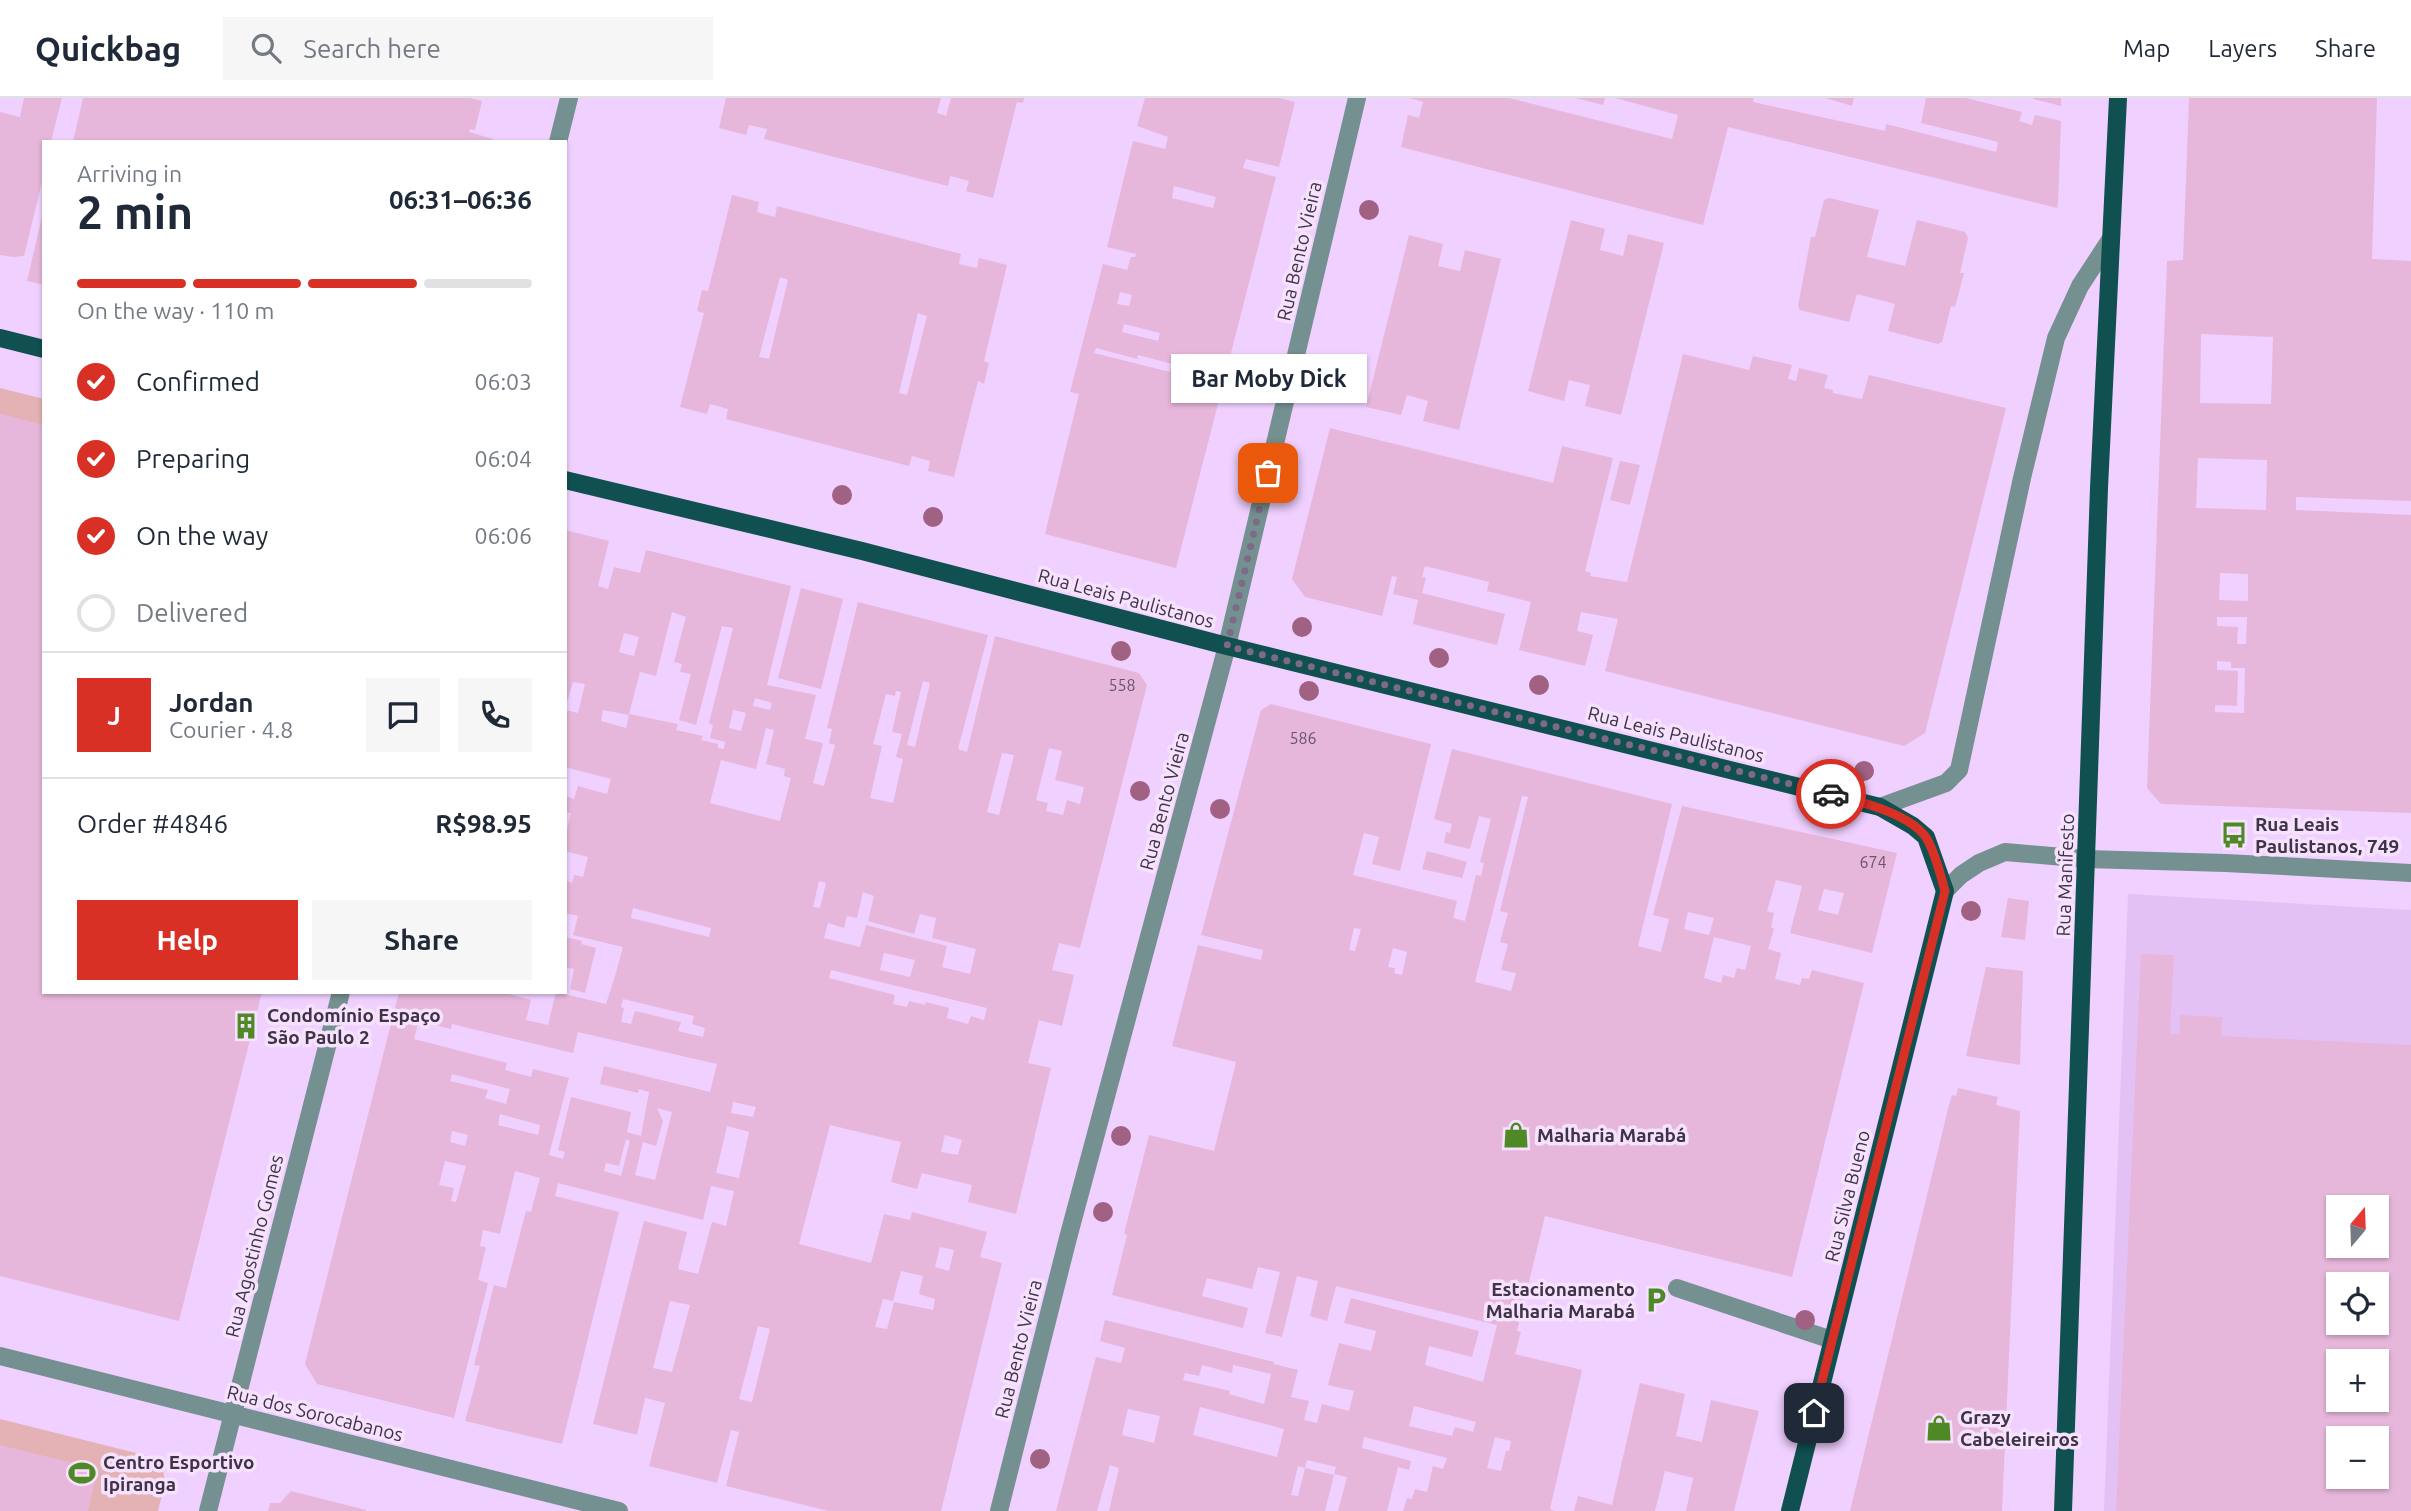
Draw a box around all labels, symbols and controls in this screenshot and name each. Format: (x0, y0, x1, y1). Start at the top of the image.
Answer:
search box (223, 17, 713, 80)
icon: search (247, 29, 285, 67)
text: Quickbag (35, 30, 181, 67)
text: Search here (303, 34, 441, 63)
text: Map (2123, 35, 2170, 62)
text: Layers (2208, 35, 2277, 62)
text: Share (2315, 35, 2376, 62)
text: Arriving in (77, 161, 182, 186)
street label: Rua Bento Vieira (1272, 179, 1326, 323)
text: 06:31–06:36 (389, 185, 532, 214)
text: 2 min (77, 186, 193, 238)
text: On the way · 110 m (77, 298, 274, 323)
callout: Bar Moby Dick (1170, 354, 1366, 403)
icon: check (77, 363, 115, 401)
text: Bar Moby Dick (1191, 366, 1347, 391)
text: Confirmed (136, 367, 260, 396)
text: 06:03 (474, 369, 532, 394)
icon: check (77, 440, 115, 478)
pin (1238, 443, 1298, 503)
text: Preparing (136, 444, 250, 473)
text: 06:04 (474, 446, 532, 471)
icon: bag (1249, 454, 1287, 492)
icon: check (77, 517, 115, 555)
text: On the way (136, 521, 268, 550)
text: 06:06 (474, 523, 532, 548)
street label: Rua Leais Paulistanos (1036, 564, 1216, 632)
text: Delivered (136, 598, 248, 627)
house number: 558 (1108, 676, 1136, 694)
button: chat (366, 678, 440, 752)
button: phone (458, 678, 532, 752)
text: Jordan (169, 688, 254, 717)
text: J (107, 701, 121, 730)
street label: Rua Leais Paulistanos (1586, 701, 1766, 767)
text: Courier · 4.8 (169, 717, 293, 742)
street label: Rua Bento Vieira (1135, 729, 1193, 873)
house number: 586 (1289, 729, 1317, 747)
courier (1796, 759, 1866, 829)
icon: car (1812, 775, 1850, 813)
text: Order #4846 (77, 809, 228, 838)
text: R$98.95 (435, 809, 532, 838)
street label: Rua Manifesto (2052, 813, 2078, 937)
place label: Rua Leais Paulistanos, 749 (2255, 813, 2399, 857)
bus stop icon: Rua Leais Paulistanos, 749 (2219, 820, 2249, 850)
house number: 674 (1859, 853, 1887, 871)
button: Help (77, 900, 298, 980)
button: Share (312, 900, 532, 980)
place label: Condomínio Espaço São Paulo 2 (267, 1004, 441, 1048)
building icon: Condomínio Espaço São Paulo 2 (231, 1011, 261, 1041)
shop icon: Malharia Marabá (1501, 1120, 1531, 1150)
place label: Malharia Marabá (1537, 1124, 1686, 1146)
street label: Rua Silva Bueno (1820, 1128, 1874, 1264)
street label: Rua Agostinho Gomes (221, 1152, 287, 1340)
north arrow (2326, 1195, 2389, 1258)
map controls (2326, 1195, 2389, 1489)
button: locate (2326, 1272, 2389, 1335)
street label: Rua Bento Vieira (990, 1277, 1046, 1421)
place label: Estacionamento Malharia Marabá (1486, 1278, 1635, 1322)
parking icon: Estacionamento Malharia Marabá (1641, 1285, 1671, 1315)
button: + (2326, 1349, 2389, 1412)
street label: Rua dos Sorocabanos (225, 1380, 405, 1446)
pin (1784, 1383, 1844, 1443)
icon: home (1795, 1394, 1833, 1432)
place label: Grazy Cabeleireiros (1960, 1406, 2079, 1450)
shop icon: Grazy Cabeleireiros (1924, 1413, 1954, 1443)
button: − (2326, 1426, 2389, 1489)
place label: Centro Esportivo Ipiranga (103, 1451, 254, 1495)
sports icon: Centro Esportivo Ipiranga (67, 1458, 97, 1488)

